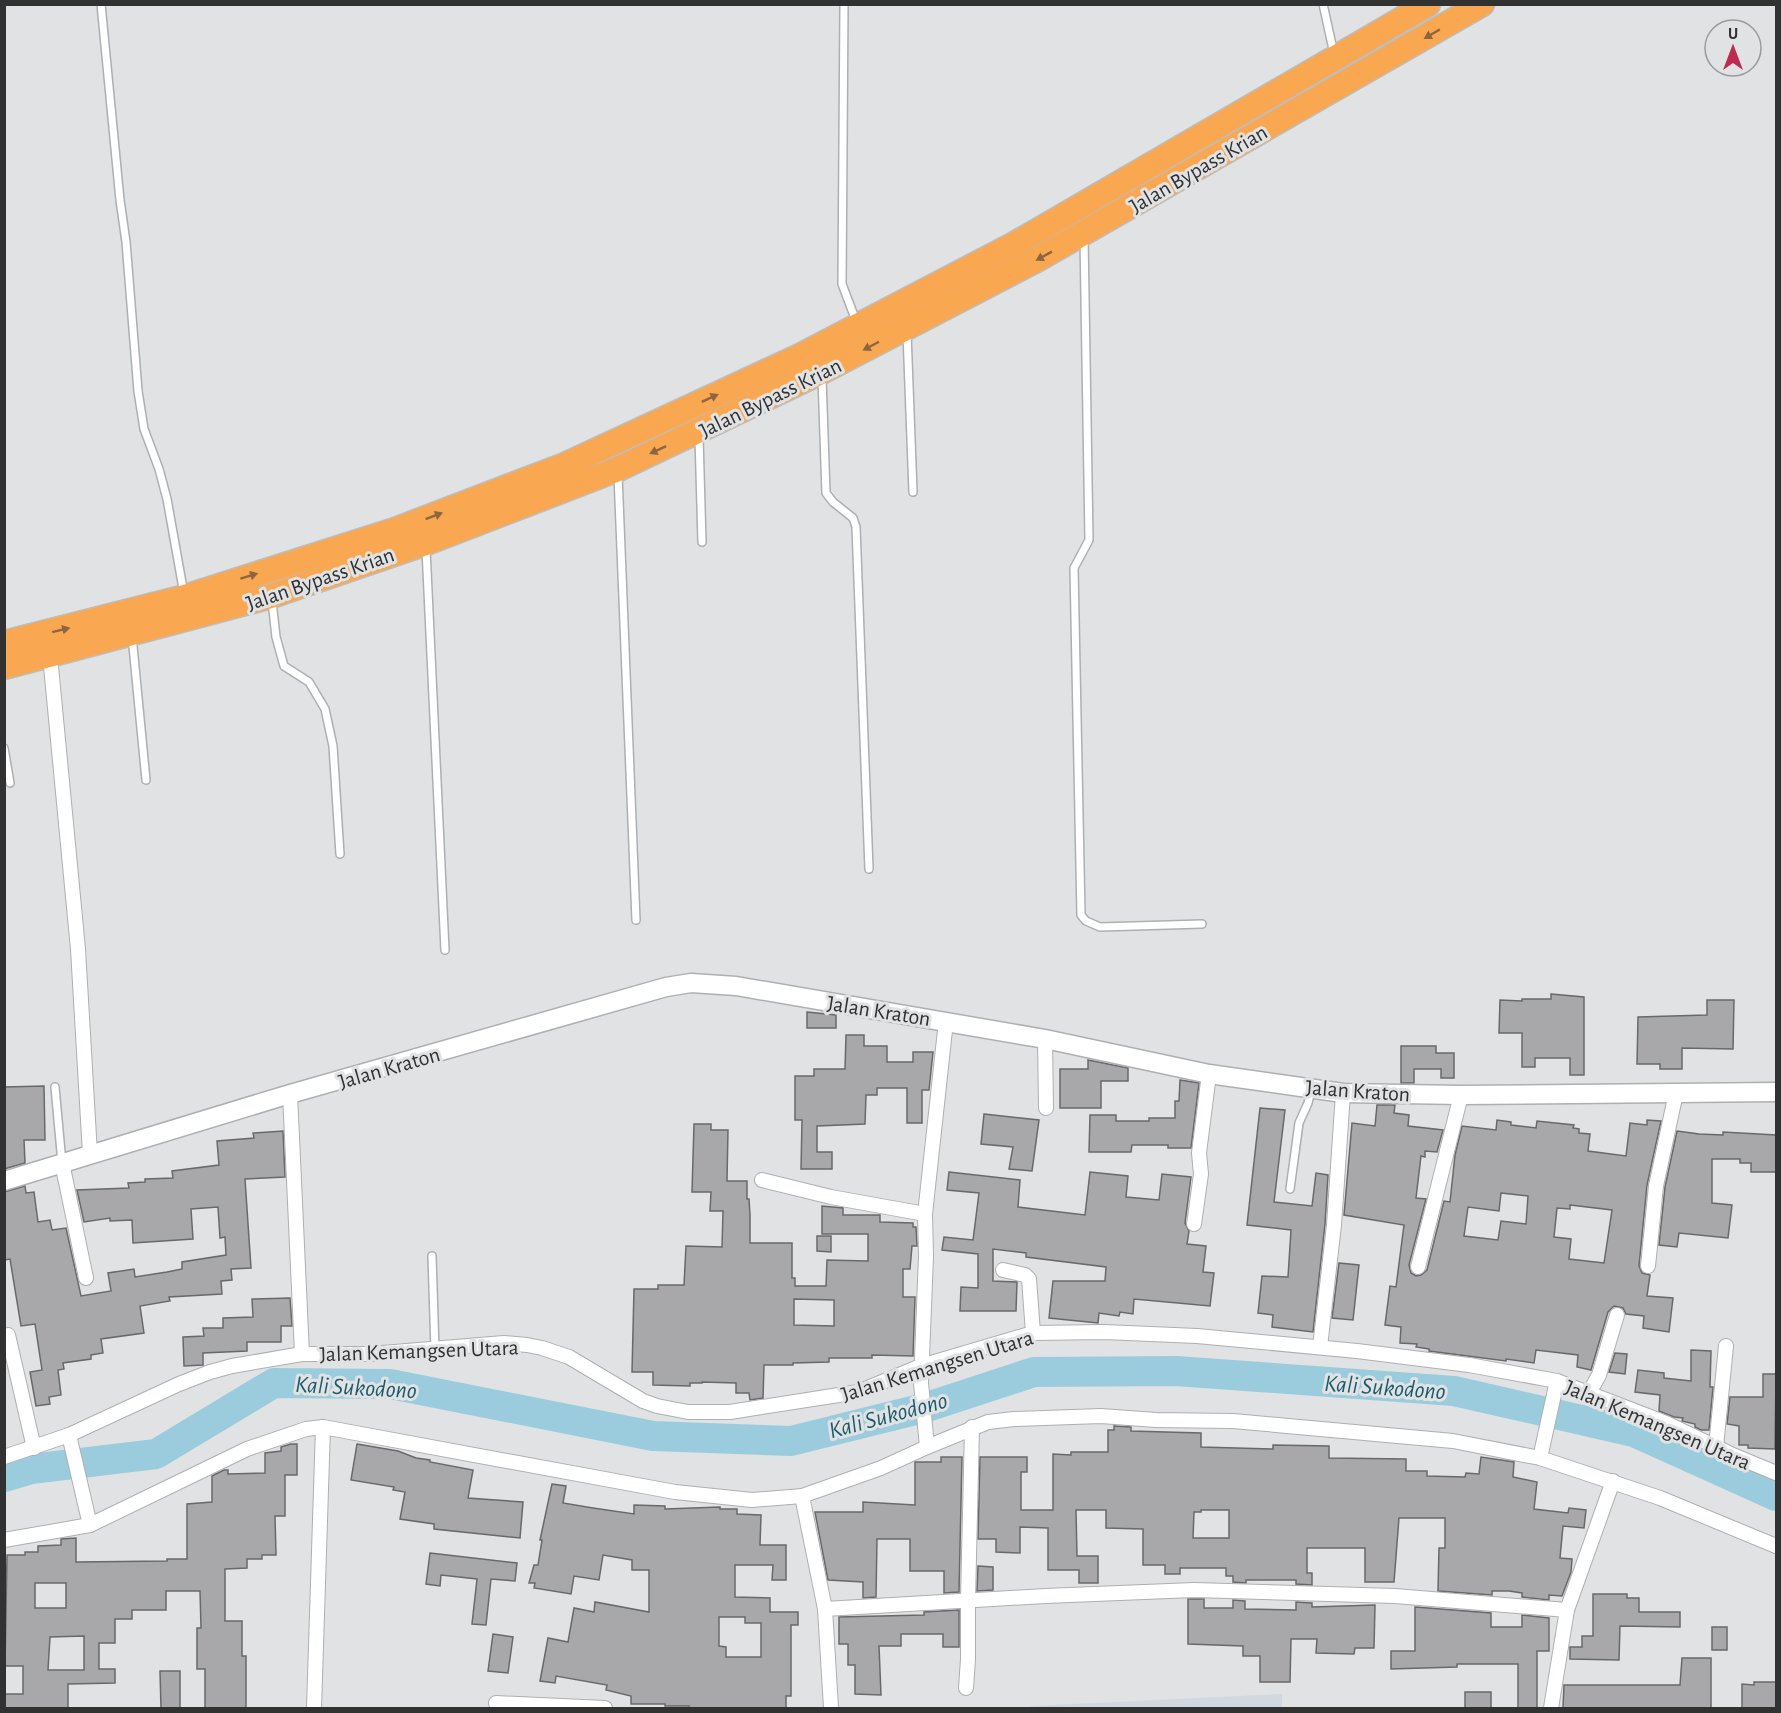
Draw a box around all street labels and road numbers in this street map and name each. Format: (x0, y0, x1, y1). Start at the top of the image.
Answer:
street label: Jalan Bypass Krian (1126, 121, 1271, 217)
street label: Jalan Bypass Krian (696, 354, 845, 442)
street label: Jalan Bypass Krian (243, 543, 397, 615)
street label: Jalan Kraton (826, 992, 932, 1030)
street label: Jalan Kraton (336, 1043, 442, 1093)
street label: Jalan Kraton (1305, 1076, 1411, 1106)
street label: Jalan Kemangsen Utara (839, 1326, 1036, 1406)
street label: Jalan Kemangsen Utara (319, 1337, 519, 1365)
street label: Jalan Kemangsen Utara (1562, 1376, 1754, 1474)

